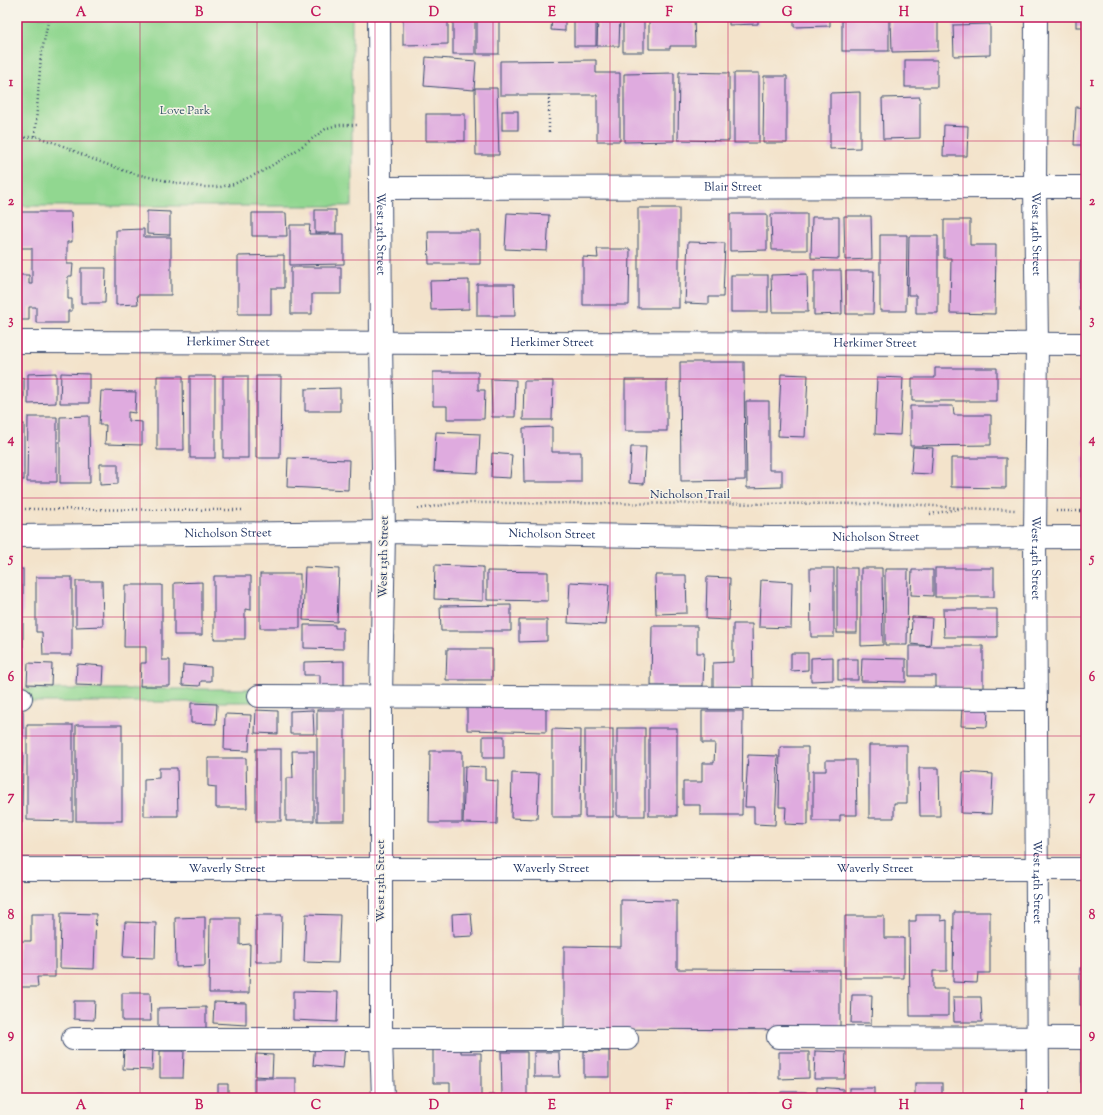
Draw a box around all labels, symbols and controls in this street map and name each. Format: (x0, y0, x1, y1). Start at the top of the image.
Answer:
text: A (76, 4, 87, 22)
text: B (195, 4, 204, 22)
text: C (311, 4, 321, 22)
text: D (429, 4, 439, 22)
text: E (548, 4, 556, 22)
text: F (665, 4, 673, 22)
text: G (782, 4, 793, 22)
text: H (899, 4, 910, 22)
text: I (1020, 4, 1025, 22)
text: 1 (9, 74, 14, 92)
text: 1 (1090, 74, 1095, 92)
park label: Love Park (160, 102, 211, 120)
street label: Blair Street (704, 178, 762, 197)
street label: West 14th Street (1026, 192, 1045, 276)
text: 2 (8, 193, 15, 211)
street label: West 13th Street (371, 193, 390, 275)
text: 2 (1089, 193, 1096, 211)
text: 3 (8, 312, 14, 330)
text: 3 (1089, 312, 1095, 330)
street label: Herkimer Street (186, 333, 270, 351)
street label: Herkimer Street (510, 334, 594, 352)
street label: Herkimer Street (833, 335, 917, 353)
text: 4 (7, 431, 15, 449)
text: 4 (1088, 431, 1096, 449)
street label: Nicholson Trail (650, 486, 731, 504)
street label: West 13th Street (374, 516, 394, 598)
street label: West 14th Street (1026, 516, 1044, 600)
street label: Nicholson Street (184, 524, 272, 543)
street label: Nicholson Street (508, 525, 596, 544)
street label: Nicholson Street (832, 529, 919, 547)
text: 5 (8, 550, 14, 568)
text: 5 (1089, 550, 1095, 568)
text: 6 (8, 669, 15, 687)
text: 6 (1089, 669, 1096, 687)
text: 7 (8, 788, 15, 806)
text: 7 (1089, 788, 1096, 806)
street label: West 13th Street (372, 840, 390, 922)
street label: West 14th Street (1028, 840, 1046, 924)
street label: Waverly Street (189, 860, 265, 878)
street label: Waverly Street (513, 860, 589, 878)
street label: Waverly Street (837, 860, 913, 878)
text: 8 (8, 907, 15, 925)
text: 8 (1089, 907, 1096, 925)
text: 9 (8, 1026, 15, 1044)
text: 9 (1089, 1026, 1096, 1044)
text: A (76, 1097, 87, 1115)
text: B (195, 1097, 204, 1115)
text: C (311, 1097, 321, 1115)
text: D (429, 1097, 439, 1115)
text: E (548, 1097, 556, 1115)
text: F (665, 1097, 673, 1115)
text: G (782, 1097, 793, 1115)
text: H (899, 1097, 910, 1115)
text: I (1020, 1097, 1025, 1115)

